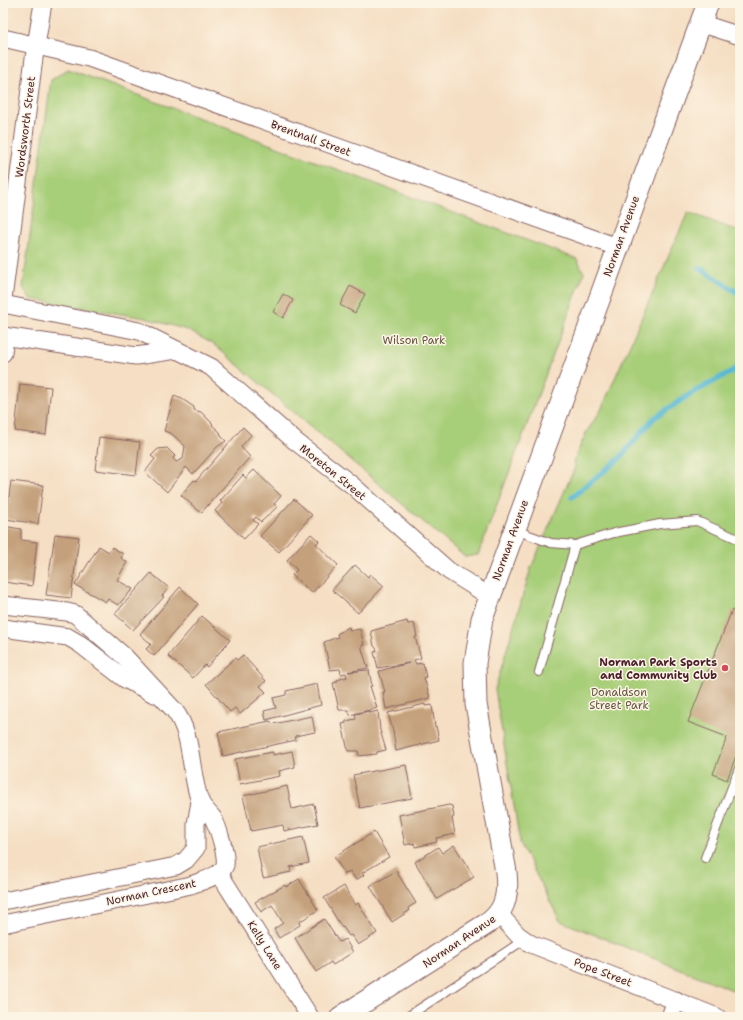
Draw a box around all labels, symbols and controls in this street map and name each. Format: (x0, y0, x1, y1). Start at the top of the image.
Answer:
street label: Wordsworth Street (12, 75, 39, 179)
street label: Brentnall Street (269, 117, 353, 160)
street label: Norman Avenue (600, 194, 643, 279)
park label: Wilson Park (383, 333, 445, 348)
street label: Moreton Street (296, 441, 369, 504)
street label: Norman Avenue (489, 498, 532, 583)
place label: Norman Park Sports and Community Club (599, 655, 717, 683)
marker: Norman Park Sports and Community Club (720, 663, 730, 673)
park label: Donaldson Street Park (589, 685, 649, 713)
street label: Norman Crescent (105, 876, 198, 909)
street label: Norman Avenue (420, 911, 499, 971)
street label: Kelly Lane (244, 918, 285, 973)
street label: Pope Street (572, 954, 634, 991)

